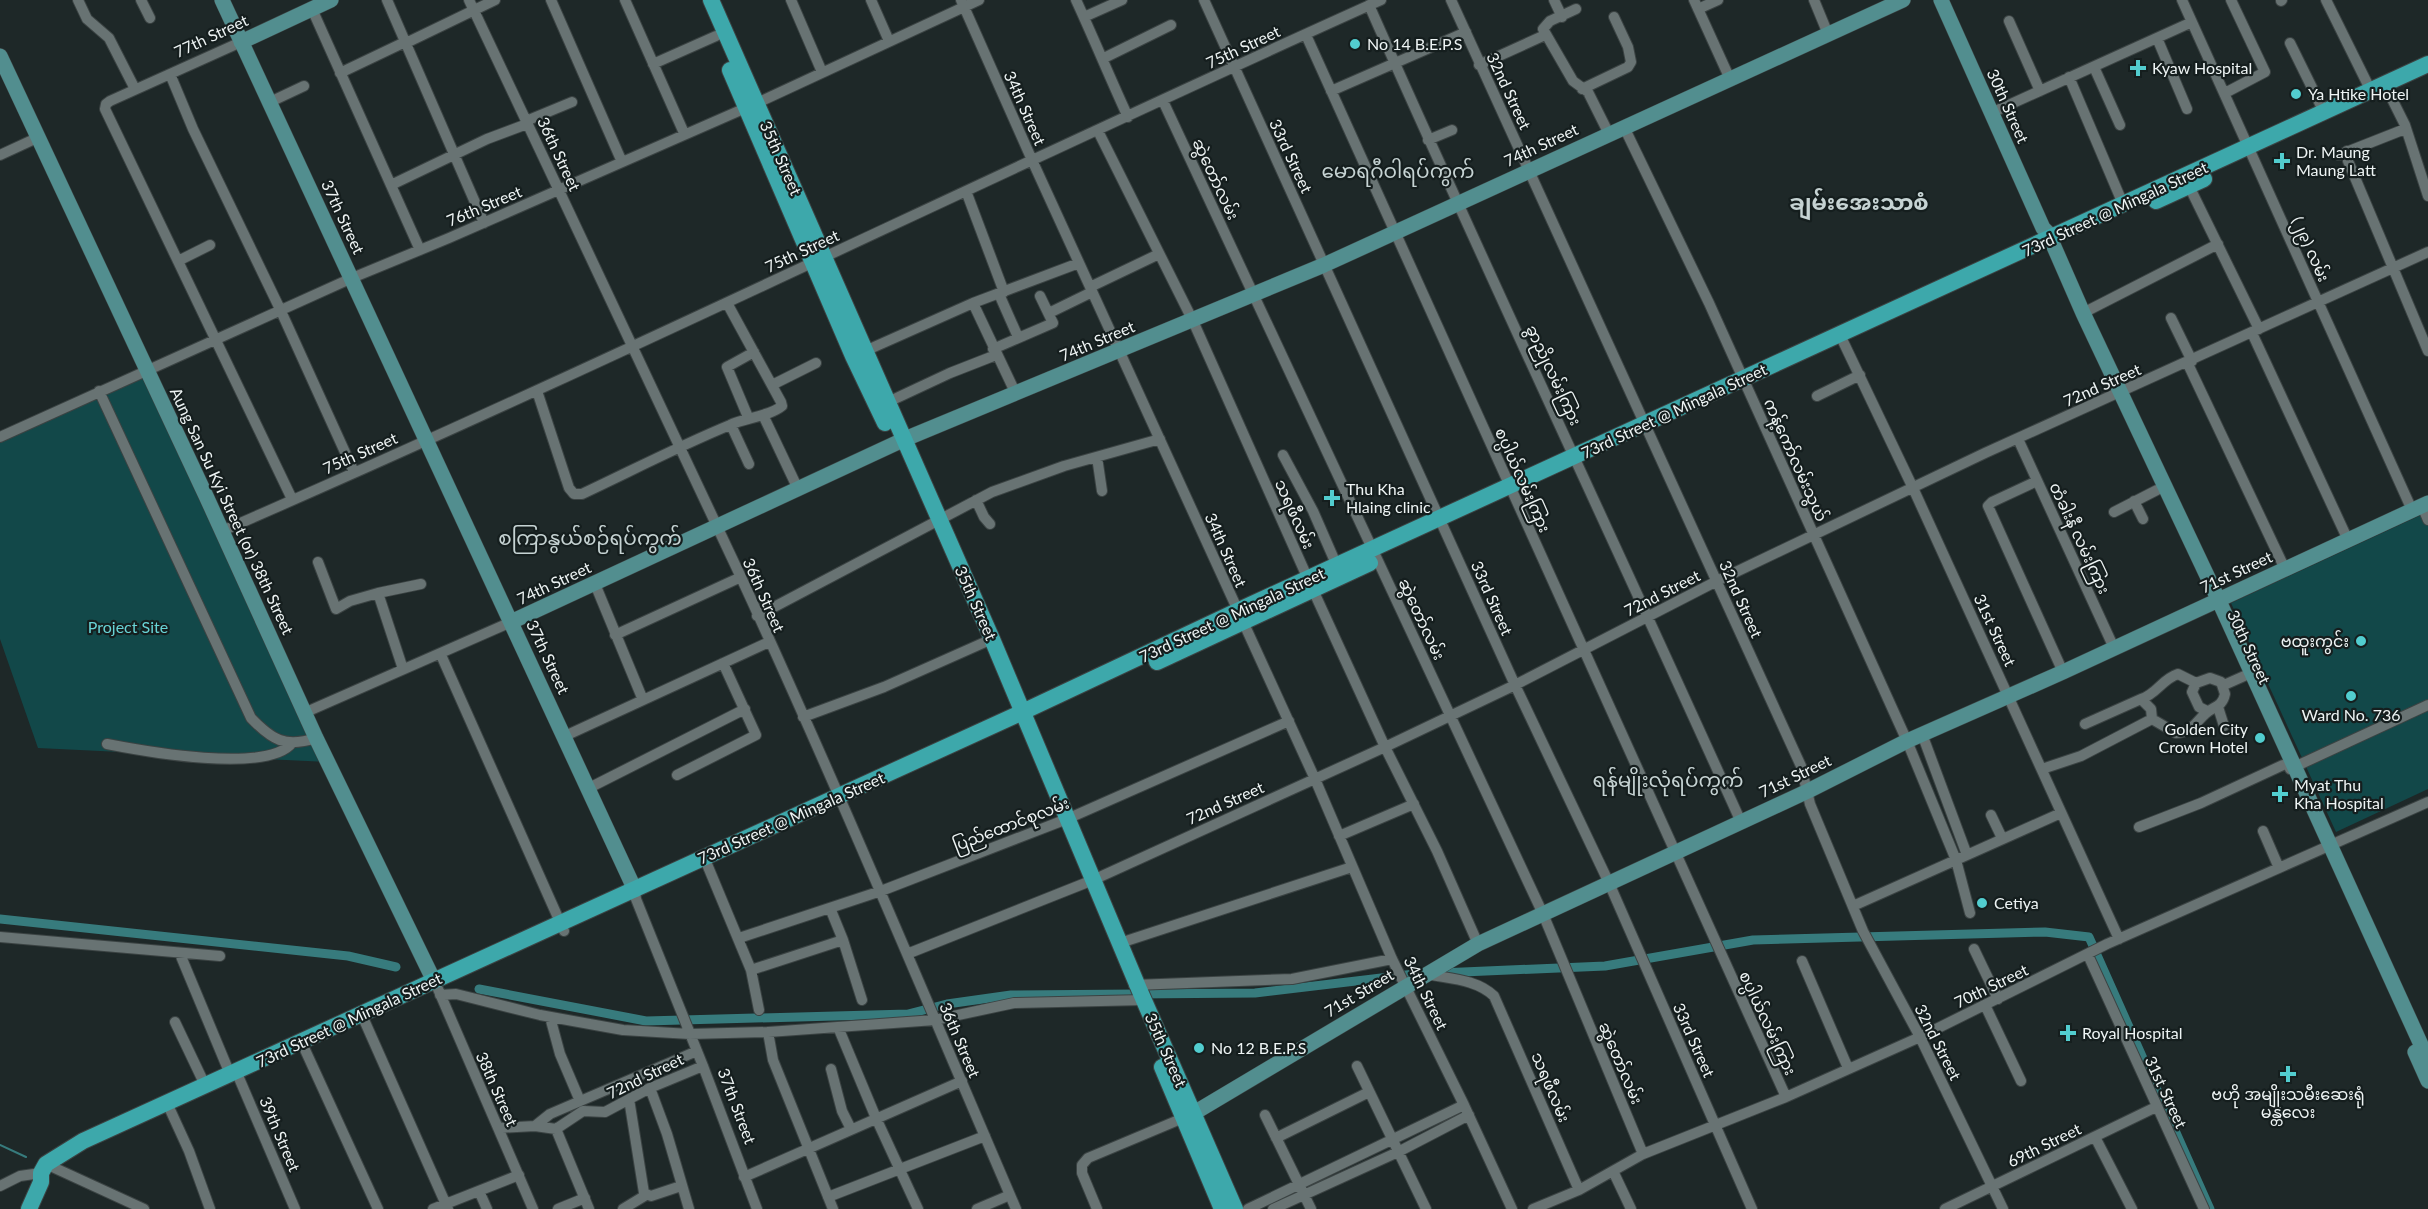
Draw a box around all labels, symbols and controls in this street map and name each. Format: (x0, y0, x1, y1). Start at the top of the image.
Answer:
street label: 77th Street (171, 10, 251, 61)
street label: 75th Street (1203, 21, 1283, 72)
place label: No 14 B.E.P.S (1367, 34, 1462, 53)
marker: No 14 B.E.P.S (1348, 37, 1362, 51)
street label: 32nd Street (1483, 49, 1536, 133)
place label: Kyaw Hospital (2152, 58, 2252, 77)
marker: Kyaw Hospital (2129, 59, 2147, 77)
street label: 30th Street (1984, 66, 2033, 146)
street label: 34th Street (1001, 68, 1050, 148)
place label: Ya Htike Hotel (2308, 84, 2409, 103)
marker: Ya Htike Hotel (2289, 87, 2303, 101)
street label: 36th Street (534, 114, 585, 194)
street label: 33rd Street (1266, 116, 1317, 196)
street label: 35th Street (757, 118, 806, 198)
street label: 74th Street (1501, 119, 1581, 170)
street label: ဆွဲတော်လမ်း (1185, 135, 1244, 225)
place label: Dr. Maung Maung Latt (2296, 142, 2376, 179)
marker: Dr. Maung Maung Latt (2273, 152, 2291, 170)
district label: မောရဂီဝါရပ်ကွက် (1321, 157, 1475, 187)
street label: 73rd Street @ Mingala Street (2019, 157, 2211, 260)
street label: 37th Street (318, 177, 369, 257)
street label: 76th Street (444, 181, 524, 230)
district label: ချမ်းအေးသာစံ (1789, 187, 1929, 221)
street label: (၂၉) လမ်း (2284, 213, 2335, 286)
street label: 75th Street (762, 225, 842, 276)
street label: 74th Street (1057, 316, 1137, 365)
street label: ခွာညိုလမ်းကြား (1518, 321, 1587, 430)
street label: 73rd Street @ Mingala Street (1578, 359, 1770, 462)
street label: 72nd Street (2060, 359, 2144, 410)
street label: Aung San Su Kyi Street (or) 38th Street (167, 384, 298, 638)
street label: ကန့်ကော်လမ်းသွယ် (1756, 395, 1833, 526)
street label: စပ္ပါယ်လမ်းကြား (1487, 424, 1556, 537)
street label: 75th Street (320, 428, 400, 477)
street label: သရဖီလမ်း (1267, 476, 1320, 554)
place label: Thu Kha Hlaing clinic (1346, 479, 1431, 516)
street label: တံခါးနီ လမ်းကြား (2042, 479, 2115, 599)
marker: Thu Kha Hlaing clinic (1323, 489, 1341, 507)
street label: 34th Street (1202, 510, 1251, 590)
district label: စကြာနွယ်စဉ်ရပ်ကွက် (498, 524, 682, 554)
street label: 71st Street (2197, 546, 2275, 597)
street label: 36th Street (740, 555, 789, 635)
street label: 74th Street (514, 557, 594, 608)
street label: 32nd Street (1716, 557, 1767, 641)
street label: 33rd Street (1468, 558, 1517, 638)
street label: 35th Street (952, 563, 1001, 643)
street label: 73rd Street @ Mingala Street (1136, 563, 1328, 666)
street label: 72nd Street (1621, 565, 1703, 620)
street label: ဆွဲတော်လမ်း (1391, 575, 1450, 665)
street label: 31st Street (1970, 591, 2021, 669)
street label: 30th Street (2224, 607, 2275, 687)
park label: Project Site (88, 617, 168, 636)
street label: 37th Street (523, 617, 574, 697)
place label: ဗထူးကွင်း (2281, 630, 2349, 656)
marker: ဗထူးကွင်း (2354, 634, 2368, 648)
marker: Ward No. 736 (2344, 689, 2358, 703)
place label: Ward No. 736 (2302, 705, 2400, 724)
place label: Golden City Crown Hotel (2159, 719, 2249, 756)
marker: Golden City Crown Hotel (2253, 731, 2267, 745)
street label: 71st Street (1756, 750, 1834, 801)
district label: ရန်မျိုးလုံရပ်ကွက် (1593, 766, 1743, 797)
street label: 73rd Street @ Mingala Street (694, 768, 887, 867)
place label: Myat Thu Kha Hospital (2294, 775, 2384, 812)
street label: 72nd Street (1183, 777, 1267, 828)
marker: Myat Thu Kha Hospital (2271, 785, 2289, 803)
street label: ပြည်ထောင်စုလမ်း (950, 792, 1074, 860)
place label: Cetiya (1994, 893, 2039, 912)
marker: Cetiya (1975, 896, 1989, 910)
street label: 34th Street (1400, 953, 1453, 1033)
street label: 70th Street (1951, 959, 2031, 1012)
street label: 71st Street (1321, 964, 1397, 1021)
street label: စပ္ပါယ်လမ်းကြား (1731, 967, 1802, 1080)
street label: 73rd Street @ Mingala Street (253, 968, 445, 1071)
street label: 36th Street (936, 1000, 985, 1080)
street label: 33rd Street (1670, 1000, 1719, 1080)
street label: 32nd Street (1911, 1001, 1966, 1083)
street label: 35th Street (1142, 1010, 1191, 1090)
street label: ဆွဲတော်လမ်း (1591, 1018, 1648, 1109)
place label: Royal Hospital (2082, 1023, 2182, 1042)
marker: Royal Hospital (2059, 1024, 2077, 1042)
place label: No 12 B.E.P.S (1211, 1038, 1306, 1057)
marker: No 12 B.E.P.S (1192, 1041, 1206, 1055)
street label: 38th Street (473, 1049, 522, 1129)
street label: 72nd Street (603, 1049, 686, 1102)
street label: သရဖီလမ်း (1524, 1049, 1576, 1127)
street label: 31st Street (2141, 1053, 2192, 1131)
street label: 37th Street (714, 1065, 761, 1147)
marker: ဗဟို အမျိုးသမီးဆေးရုံ မန္တလေး (2279, 1065, 2297, 1083)
place label: ဗဟို အမျိုးသမီးဆေးရုံ မန္တလေး (2211, 1084, 2365, 1126)
street label: 39th Street (256, 1094, 305, 1174)
street label: 69th Street (2004, 1118, 2084, 1171)

